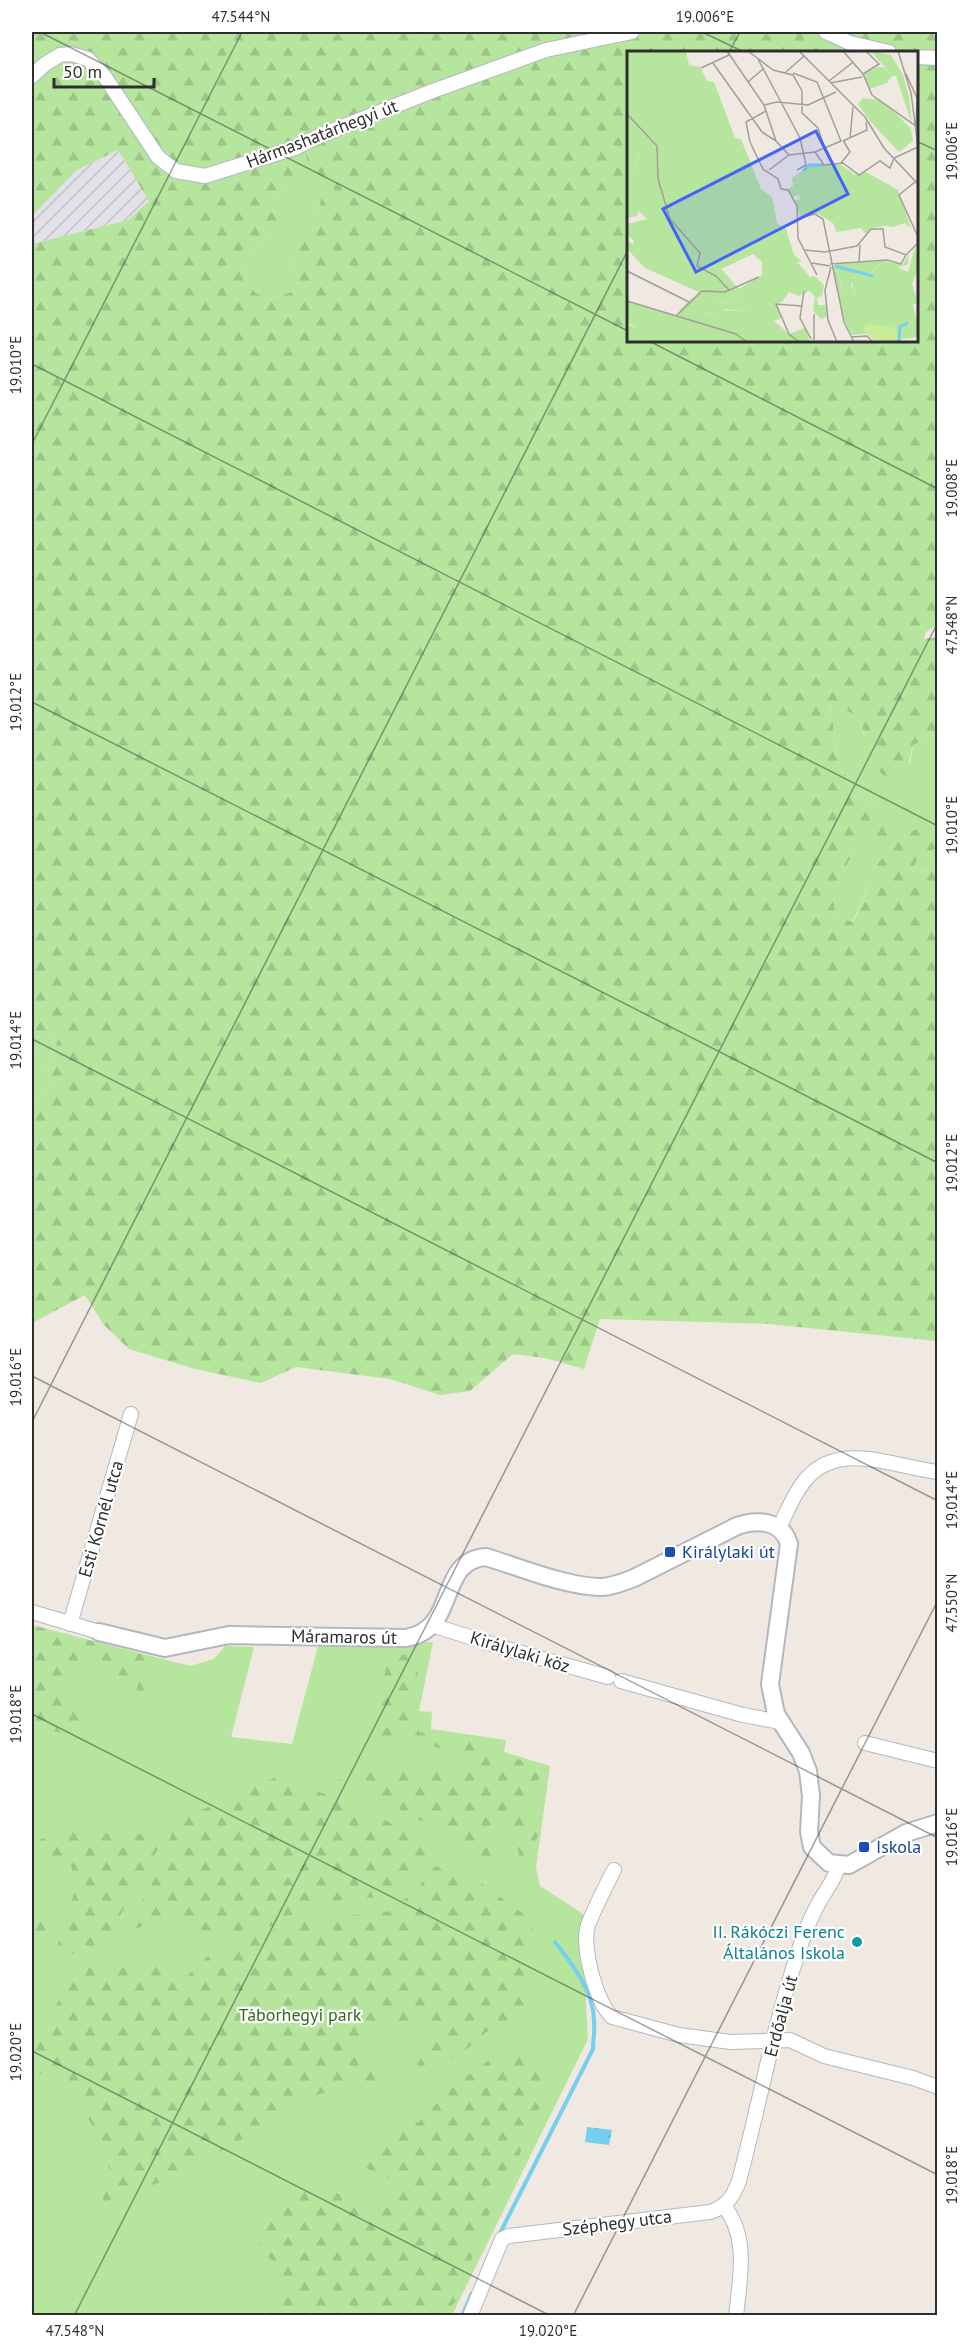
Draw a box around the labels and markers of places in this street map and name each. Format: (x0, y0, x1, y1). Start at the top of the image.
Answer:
place label: Királylaki út (682, 1540, 775, 1563)
marker: Királylaki út (663, 1545, 677, 1559)
place label: Iskola (876, 1835, 921, 1858)
marker: Iskola (857, 1840, 871, 1854)
place label: II. Rákóczi Ferenc Általános Iskola (713, 1920, 845, 1964)
marker: II. Rákóczi Ferenc Általános Iskola (850, 1935, 864, 1949)

